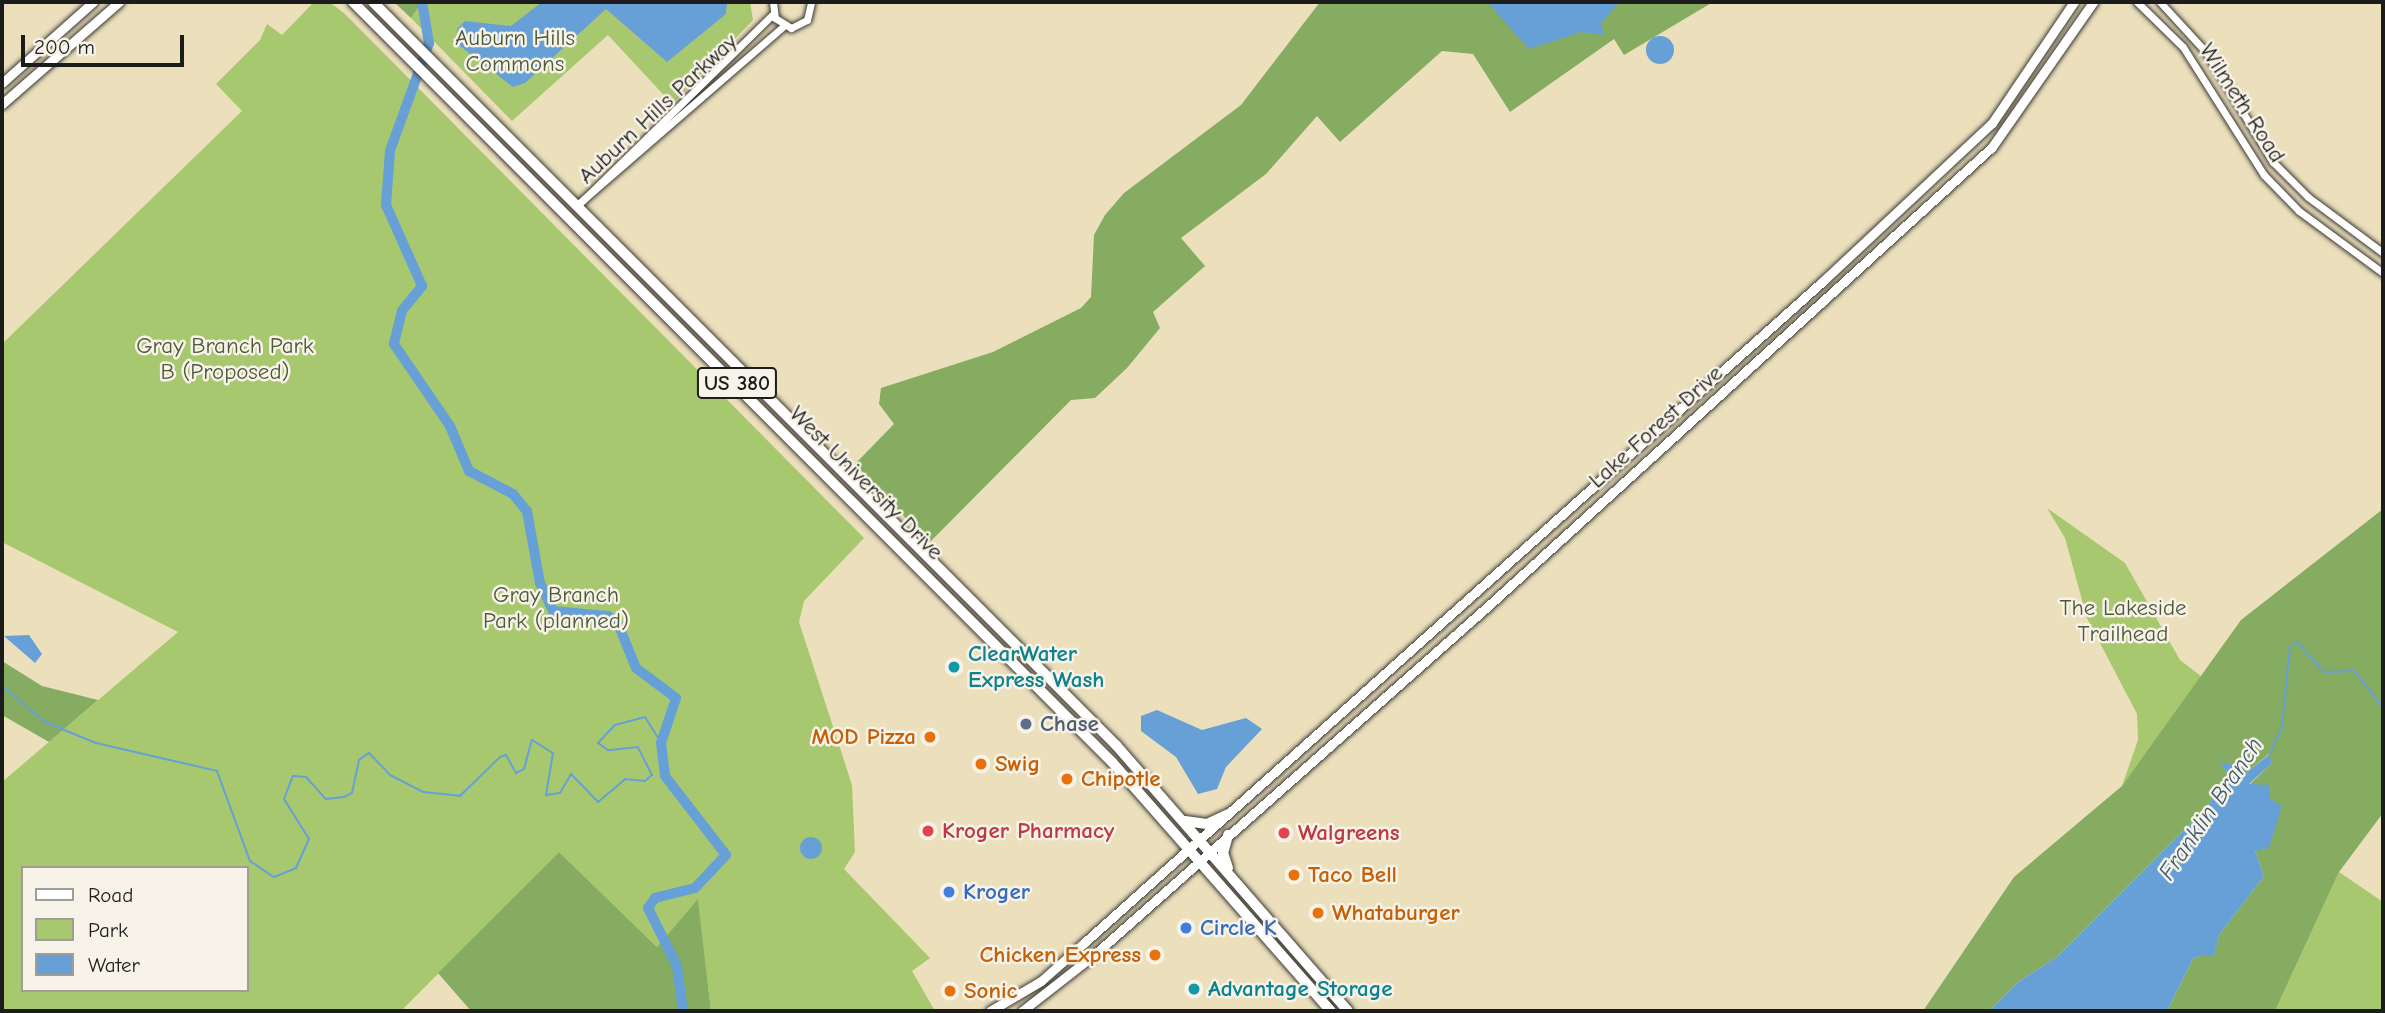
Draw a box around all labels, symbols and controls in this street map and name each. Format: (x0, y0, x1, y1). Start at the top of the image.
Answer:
scale bar (24, 21, 187, 65)
park label: Auburn Hills Commons (455, 24, 575, 78)
street label: Auburn Hills Parkway (573, 28, 743, 190)
text: 200 m (34, 35, 95, 59)
street label: Wilmeth Road (2193, 38, 2291, 168)
park label: Gray Branch Park B (Proposed) (136, 332, 314, 386)
street label: Lake Forest Drive (1583, 360, 1729, 494)
road number: US 380 (697, 366, 777, 400)
street label: West University Drive (783, 400, 949, 566)
park label: Gray Branch Park (planned) (483, 581, 629, 635)
park label: The Lakeside Trailhead (2059, 594, 2187, 648)
place label: ClearWater Express Wash (968, 640, 1104, 694)
marker: ClearWater Express Wash (946, 659, 962, 675)
place label: Chase (1040, 710, 1099, 738)
marker: Chase (1018, 716, 1034, 732)
place label: MOD Pizza (811, 723, 916, 751)
marker: MOD Pizza (922, 729, 938, 745)
water label: Franklin Branch (2153, 732, 2269, 886)
place label: Swig (995, 750, 1040, 778)
marker: Swig (973, 756, 989, 772)
place label: Chipotle (1081, 765, 1161, 793)
marker: Chipotle (1059, 771, 1075, 787)
place label: Kroger Pharmacy (942, 817, 1114, 845)
place label: Walgreens (1298, 819, 1399, 847)
marker: Kroger Pharmacy (920, 823, 936, 839)
marker: Walgreens (1276, 825, 1292, 841)
place label: Taco Bell (1308, 861, 1397, 889)
legend (21, 866, 248, 992)
marker: Taco Bell (1286, 867, 1302, 883)
place label: Kroger (963, 878, 1030, 906)
text: Road (88, 883, 133, 907)
marker: Kroger (941, 884, 957, 900)
place label: Whataburger (1332, 899, 1460, 927)
marker: Whataburger (1310, 905, 1326, 921)
place label: Circle K (1200, 914, 1277, 942)
text: Park (88, 918, 128, 942)
marker: Circle K (1178, 920, 1194, 936)
place label: Chicken Express (979, 941, 1141, 969)
marker: Chicken Express (1147, 947, 1163, 963)
text: Water (88, 953, 140, 977)
place label: Advantage Storage (1208, 975, 1393, 1003)
place label: Sonic (964, 977, 1017, 1005)
marker: Advantage Storage (1186, 981, 1202, 997)
marker: Sonic (942, 983, 958, 999)

